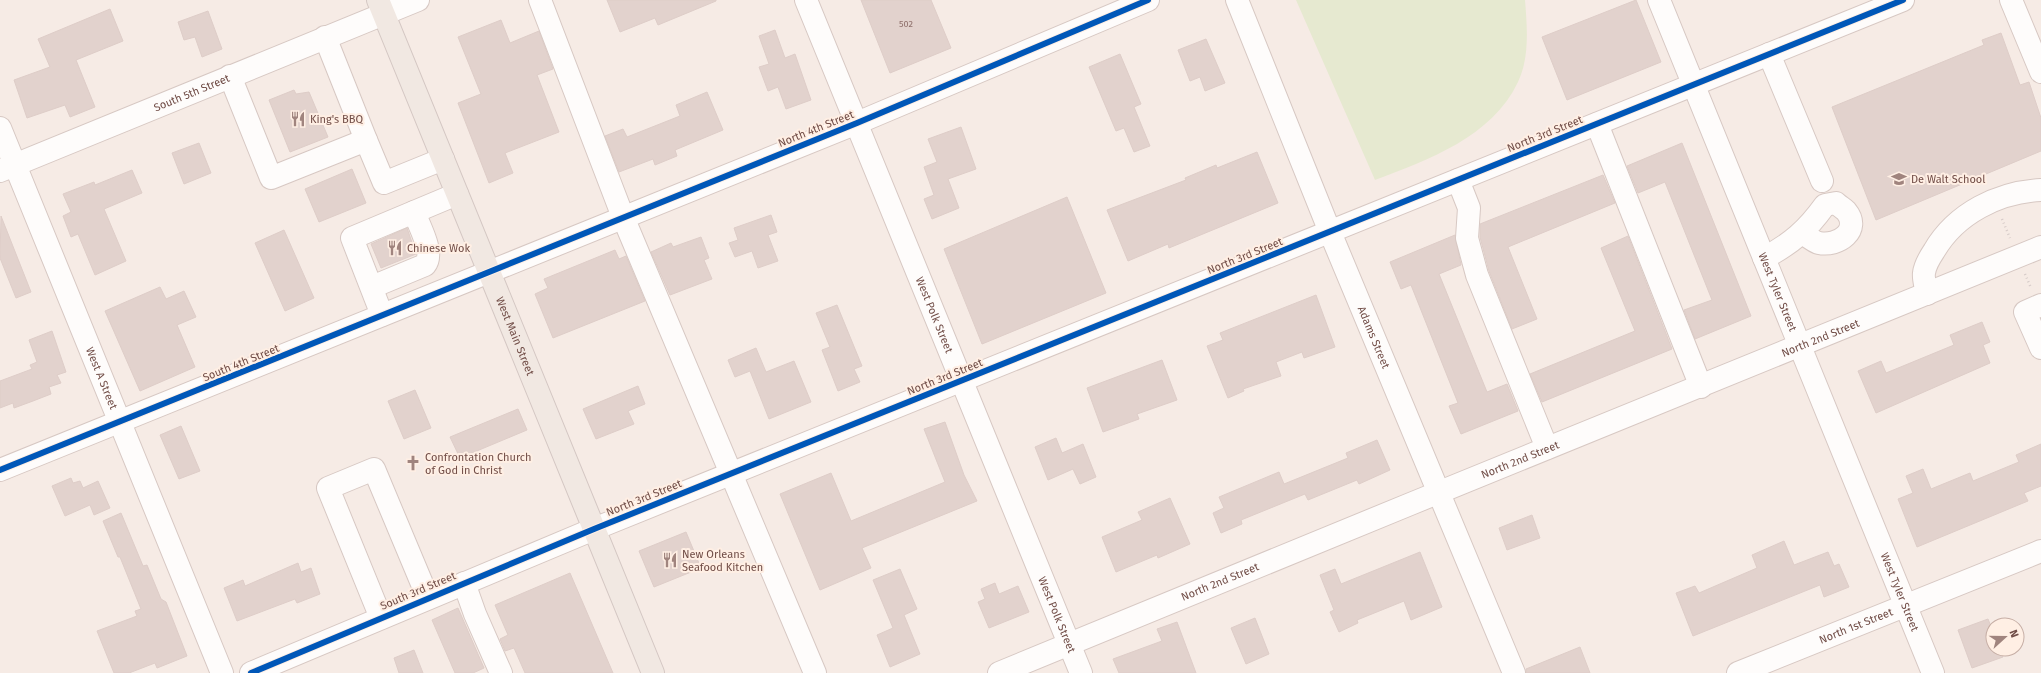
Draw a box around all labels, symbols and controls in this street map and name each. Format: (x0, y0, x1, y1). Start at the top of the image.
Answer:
house number: 502 (899, 19, 913, 29)
street label: South 5th Street (152, 71, 231, 114)
street label: North 4th Street (776, 108, 856, 150)
restaurant icon: King's BBQ (289, 110, 307, 128)
place label: King's BBQ (310, 113, 363, 126)
street label: North 3rd Street (1505, 113, 1585, 155)
school or university icon: De Walt School (1890, 170, 1908, 188)
place label: De Walt School (1911, 173, 1986, 186)
street label: North 3rd Street (1205, 235, 1285, 277)
restaurant icon: Chinese Wok (386, 239, 404, 257)
place label: Chinese Wok (407, 242, 470, 255)
street label: West Tyler Street (1756, 250, 1800, 333)
street label: West Polk Street (913, 275, 956, 355)
street label: West Main Street (493, 295, 537, 377)
street label: Adams Street (1355, 304, 1393, 370)
street label: North 2nd Street (1779, 316, 1861, 360)
street label: South 4th Street (201, 342, 281, 384)
street label: West A Street (83, 345, 120, 411)
street label: North 3rd Street (905, 356, 985, 398)
street label: North 2nd Street (1479, 438, 1561, 481)
place label: Confrontation Church of God in Christ (425, 451, 532, 477)
church icon: Confrontation Church of God in Christ (404, 454, 422, 472)
street label: North 3rd Street (604, 477, 684, 519)
place label: New Orleans Seafood Kitchen (682, 548, 763, 574)
restaurant icon: New Orleans Seafood Kitchen (661, 551, 679, 569)
street label: West Tyler Street (1878, 551, 1922, 633)
street label: North 2nd Street (1179, 560, 1261, 603)
street label: South 3rd Street (378, 569, 458, 613)
street label: West Polk Street (1036, 575, 1079, 655)
street label: North 1st Street (1817, 605, 1895, 646)
north arrow (1985, 617, 2025, 657)
text: N (2006, 628, 2021, 639)

